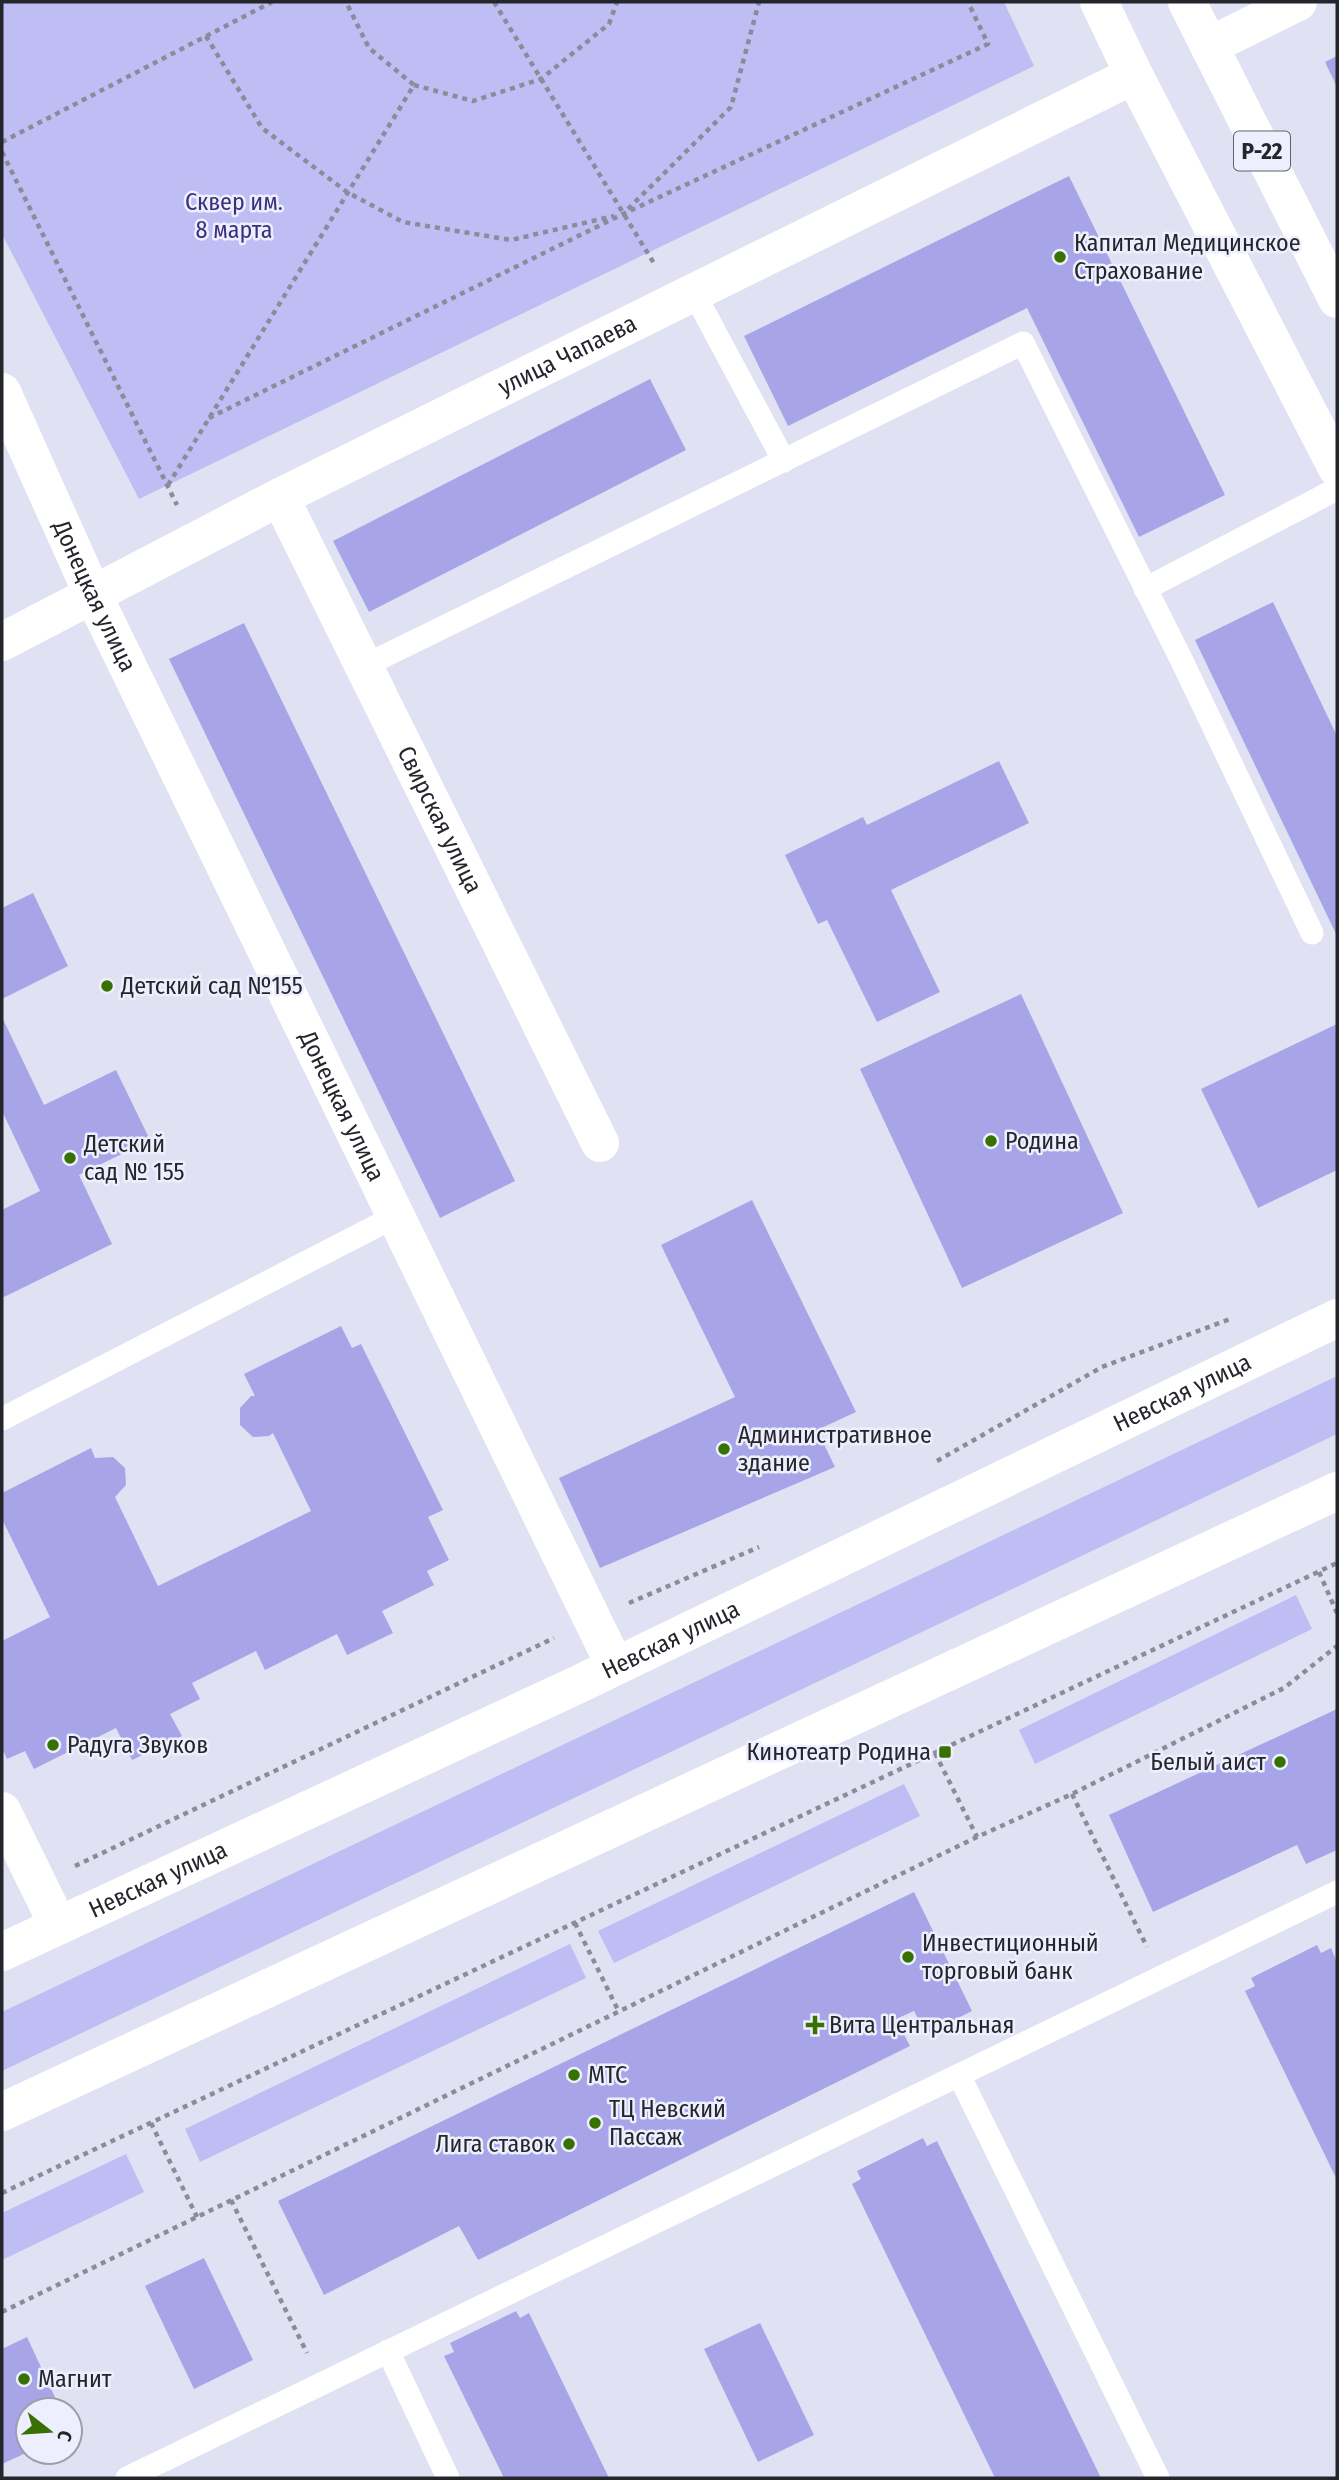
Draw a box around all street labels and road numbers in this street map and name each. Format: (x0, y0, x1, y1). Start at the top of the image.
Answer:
road number: Р-22 (1234, 132, 1290, 170)
street label: улица Чапаева (494, 309, 641, 401)
street label: Донецкая улица (47, 515, 142, 676)
street label: Свирская улица (392, 742, 488, 898)
street label: Донецкая улица (293, 1025, 391, 1186)
street label: Невская улица (1109, 1348, 1255, 1438)
street label: Невская улица (597, 1595, 744, 1685)
street label: Невская улица (85, 1835, 231, 1924)

